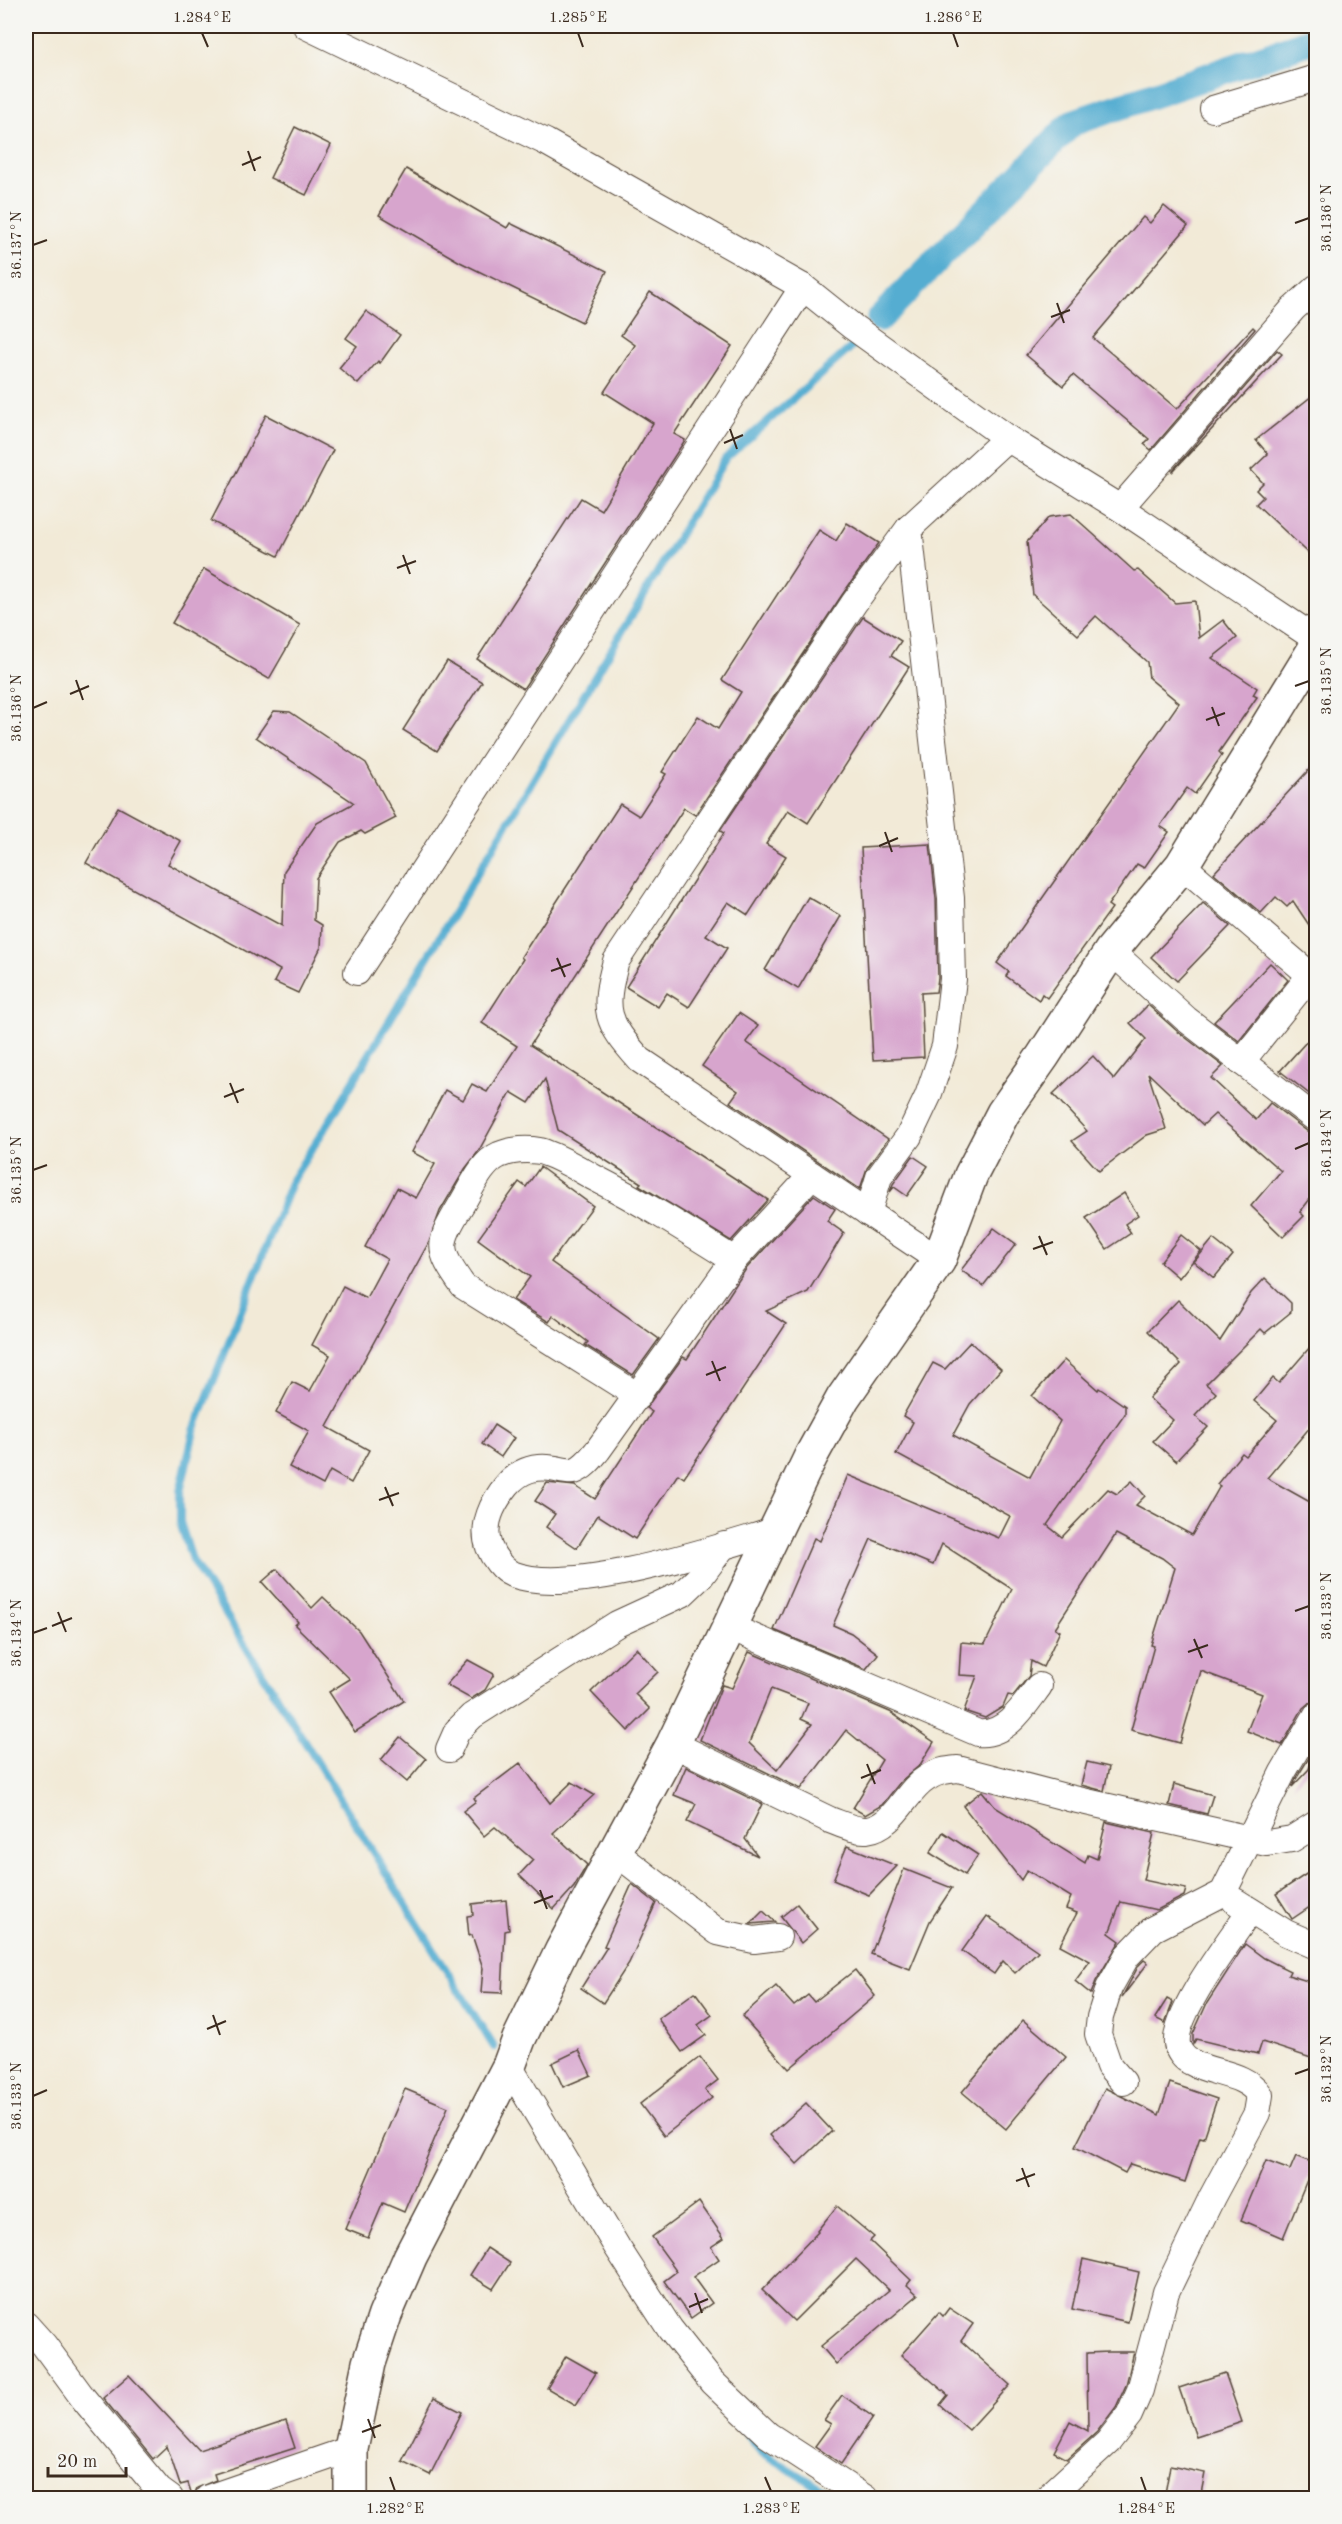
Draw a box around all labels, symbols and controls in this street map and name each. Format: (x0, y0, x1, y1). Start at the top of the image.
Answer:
text: 1.284°E (173, 11, 231, 26)
text: 1.285°E (549, 11, 607, 26)
text: 1.286°E (924, 11, 982, 26)
text: 36.136°N (1320, 184, 1335, 252)
text: 36.137°N (10, 211, 25, 279)
text: 36.135°N (1320, 647, 1335, 715)
text: 36.136°N (10, 674, 25, 742)
text: 36.134°N (1320, 1109, 1335, 1177)
text: 36.135°N (10, 1136, 25, 1204)
text: 36.133°N (1320, 1572, 1335, 1640)
text: 36.134°N (10, 1599, 25, 1667)
text: 36.132°N (1320, 2035, 1335, 2103)
text: 36.133°N (10, 2062, 25, 2130)
scale bar (48, 2440, 126, 2478)
text: 20 m (57, 2453, 97, 2471)
text: 1.282°E (366, 2502, 424, 2517)
text: 1.283°E (742, 2502, 800, 2517)
text: 1.284°E (1117, 2502, 1175, 2517)

